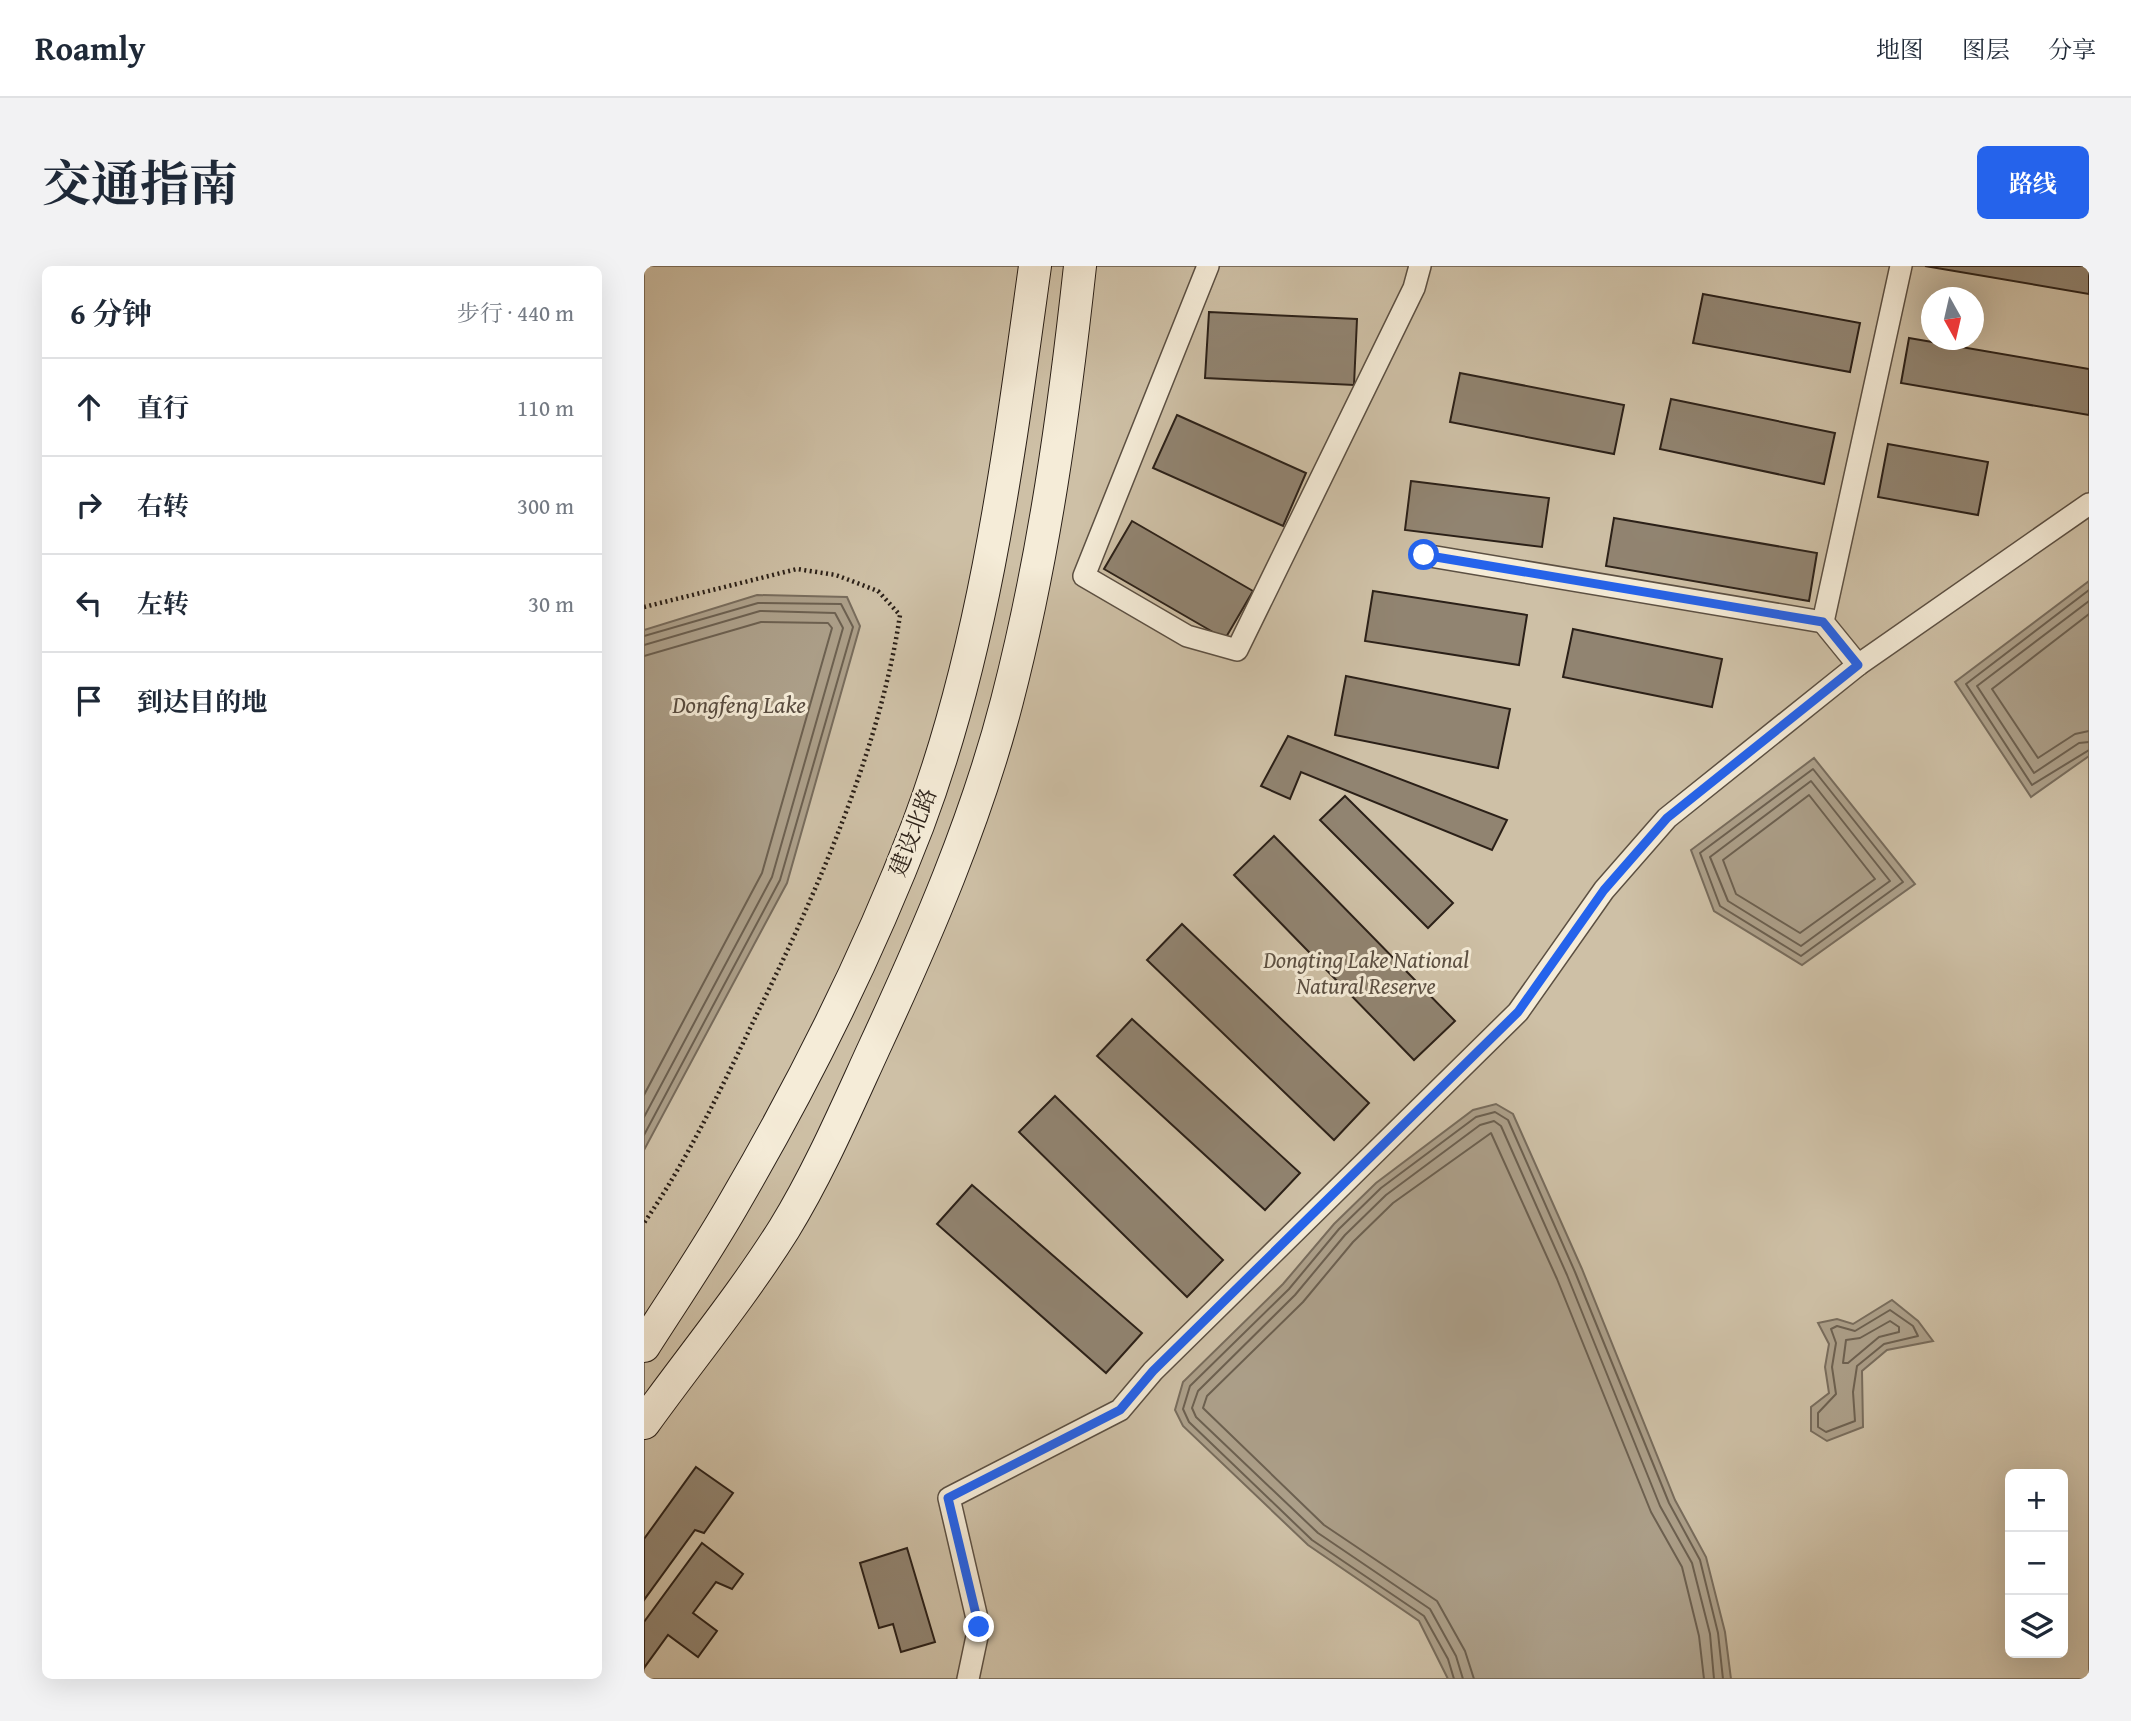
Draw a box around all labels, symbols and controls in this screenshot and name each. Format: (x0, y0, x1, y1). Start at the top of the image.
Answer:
text: Roamly (35, 24, 145, 72)
text: 地图 (1876, 32, 1924, 67)
text: 图层 (1962, 32, 2010, 67)
text: 分享 (2048, 32, 2096, 67)
button: 路线 (1977, 146, 2089, 219)
text: 交通指南 (42, 147, 238, 219)
north arrow (1921, 287, 1984, 350)
text: 6 分钟 (70, 291, 152, 335)
text: 步行 · 440 m (457, 296, 574, 329)
icon: ahead (70, 388, 108, 426)
text: 直行 (137, 388, 189, 427)
text: 110 m (517, 391, 574, 424)
icon: right (70, 486, 108, 524)
text: 右转 (137, 486, 189, 525)
text: 300 m (517, 489, 574, 522)
route start (1408, 539, 1439, 570)
icon: left (70, 584, 108, 622)
text: 左转 (137, 584, 189, 623)
text: 30 m (528, 587, 574, 620)
icon: arrive (70, 682, 108, 720)
text: 到达目的地 (137, 682, 267, 721)
water label: Dongfeng Lake (671, 687, 806, 722)
street label: 建设北路 (880, 783, 944, 881)
park label: Dongting Lake National Natural Reserve (1262, 943, 1469, 1002)
map controls (2005, 1469, 2068, 1658)
button: + (2005, 1469, 2068, 1532)
button: − (2005, 1532, 2068, 1595)
button: layers (2005, 1595, 2068, 1658)
route end (963, 1611, 994, 1642)

